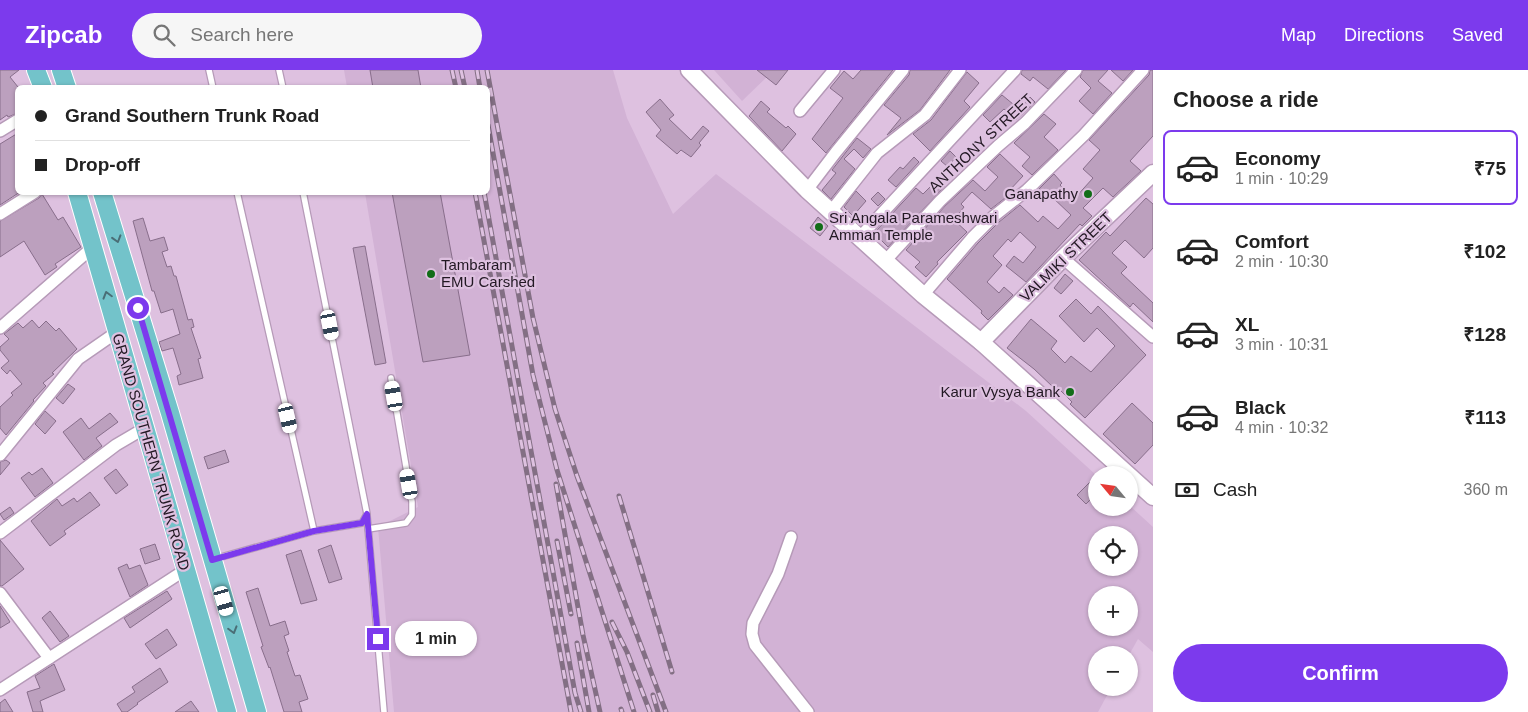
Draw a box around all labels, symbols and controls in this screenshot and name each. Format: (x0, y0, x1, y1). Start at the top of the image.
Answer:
search box (132, 13, 482, 58)
text: Zipcab (25, 21, 102, 48)
icon: search (150, 21, 178, 49)
text: Search here (190, 24, 294, 45)
text: Map (1281, 25, 1316, 45)
text: Directions (1344, 25, 1424, 45)
text: Saved (1452, 25, 1503, 45)
text: Choose a ride (1173, 87, 1318, 112)
street label: ANTHONY STREET (925, 90, 1036, 195)
text: Grand Southern Trunk Road (65, 105, 319, 126)
icon: car (1175, 145, 1220, 190)
text: Economy (1235, 148, 1321, 169)
text: Drop-off (65, 154, 140, 175)
text: ₹75 (1474, 158, 1506, 179)
text: 1 min · 10:29 (1235, 170, 1328, 187)
place label: Ganapathy (1005, 185, 1078, 202)
marker: Ganapathy (1082, 188, 1094, 200)
street label: VALMIKI STREET (1016, 208, 1115, 305)
place label: Sri Angala Parameshwari Amman Temple (829, 209, 997, 243)
marker: Sri Angala Parameshwari Amman Temple (813, 221, 825, 233)
icon: car (1175, 228, 1220, 273)
text: Comfort (1235, 231, 1309, 252)
one-way arrow (111, 234, 121, 243)
text: ₹102 (1463, 241, 1506, 262)
text: 2 min · 10:30 (1235, 253, 1328, 270)
place label: Tambaram EMU Carshed (441, 256, 535, 290)
marker: Tambaram EMU Carshed (425, 268, 437, 280)
one-way arrow (102, 292, 112, 300)
route start (127, 297, 149, 319)
car (319, 309, 340, 341)
icon: car (1175, 311, 1220, 356)
text: XL (1235, 314, 1259, 335)
text: ₹128 (1463, 324, 1506, 345)
street label: GRAND SOUTHERN TRUNK ROAD (109, 331, 194, 572)
text: 3 min · 10:31 (1235, 336, 1328, 353)
car (384, 380, 403, 412)
place label: Karur Vysya Bank (941, 383, 1060, 400)
marker: Karur Vysya Bank (1064, 386, 1076, 398)
icon: car (1175, 394, 1220, 439)
text: Black (1235, 397, 1286, 418)
car (277, 402, 298, 434)
text: ₹113 (1464, 407, 1506, 428)
text: 4 min · 10:32 (1235, 419, 1328, 436)
north arrow (1088, 466, 1138, 516)
map controls (1088, 466, 1138, 696)
car (399, 468, 418, 500)
icon: cash (1173, 476, 1201, 504)
text: Cash (1213, 479, 1257, 500)
text: 360 m (1464, 481, 1508, 498)
button: locate (1088, 526, 1138, 576)
car (212, 585, 235, 617)
button: + (1088, 586, 1138, 636)
callout: 1 min (396, 622, 478, 656)
one-way arrow (227, 625, 237, 633)
route end (367, 628, 389, 650)
text: 1 min (415, 630, 457, 647)
button: Confirm (1173, 644, 1508, 702)
button: − (1088, 646, 1138, 696)

